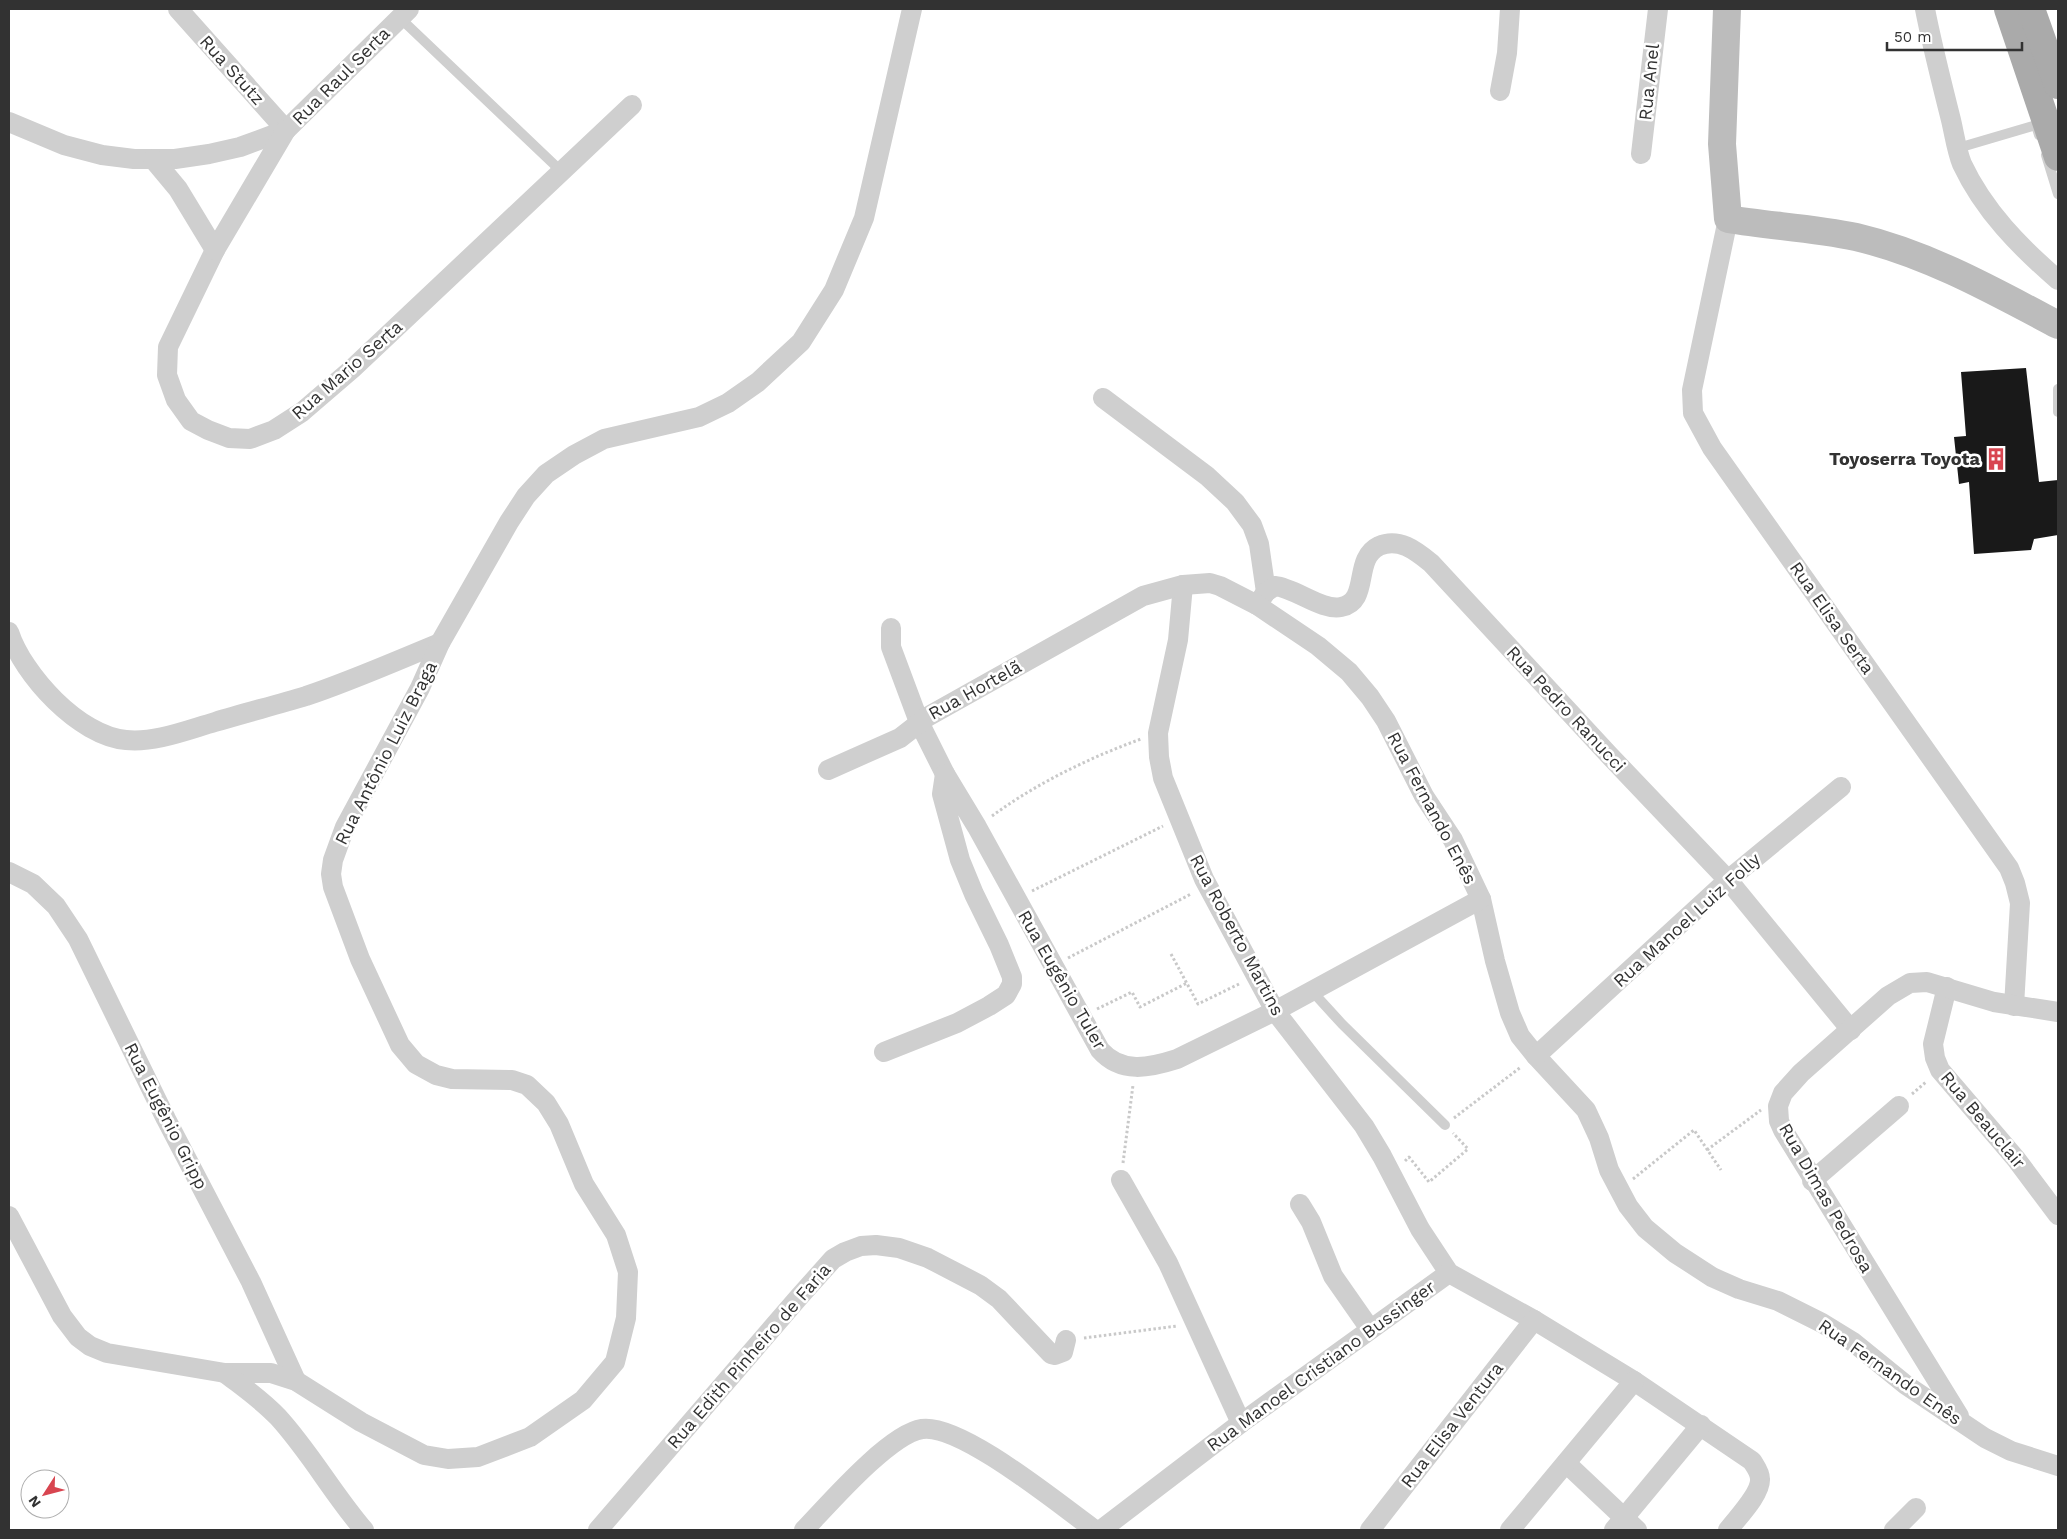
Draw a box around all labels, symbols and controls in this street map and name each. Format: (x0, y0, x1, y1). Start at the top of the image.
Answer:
scale bar (1887, 20, 2022, 52)
street label: Rua Raul Serta (287, 22, 394, 129)
text: 50 m (1894, 28, 1931, 46)
street label: Rua Stutz (196, 31, 269, 109)
street label: Rua Anel (1634, 42, 1663, 121)
street label: Rua Mario Serta (287, 316, 406, 423)
building icon: Toyoserra Toyota (1983, 446, 2009, 472)
place label: Toyoserra Toyota (1829, 448, 1981, 469)
street label: Rua Elisa Serta (1786, 557, 1879, 678)
street label: Rua Pedro Ranucci (1503, 641, 1630, 776)
street label: Rua Hortelã (925, 655, 1025, 724)
street label: Rua Antônio Luiz Braga (330, 657, 441, 848)
street label: Rua Fernando Enês (1383, 728, 1482, 888)
street label: Rua Manoel Luiz Folly (1609, 848, 1765, 991)
street label: Rua Roberto Martins (1186, 851, 1289, 1019)
street label: Rua Eugênio Tuler (1014, 906, 1111, 1053)
street label: Rua Eugênio Gripp (120, 1039, 213, 1193)
street label: Rua Beauclair (1937, 1067, 2030, 1172)
street label: Rua Dimas Pedrosa (1775, 1119, 1878, 1276)
street label: Rua Edith Pinheiro de Faria (662, 1259, 835, 1453)
street label: Rua Manoel Cristiano Bussinger (1202, 1276, 1439, 1456)
street label: Rua Fernando Enês (1815, 1314, 1966, 1429)
street label: Rua Elisa Ventura (1396, 1358, 1507, 1492)
north arrow (20, 1469, 70, 1519)
text: N (25, 1493, 44, 1511)

